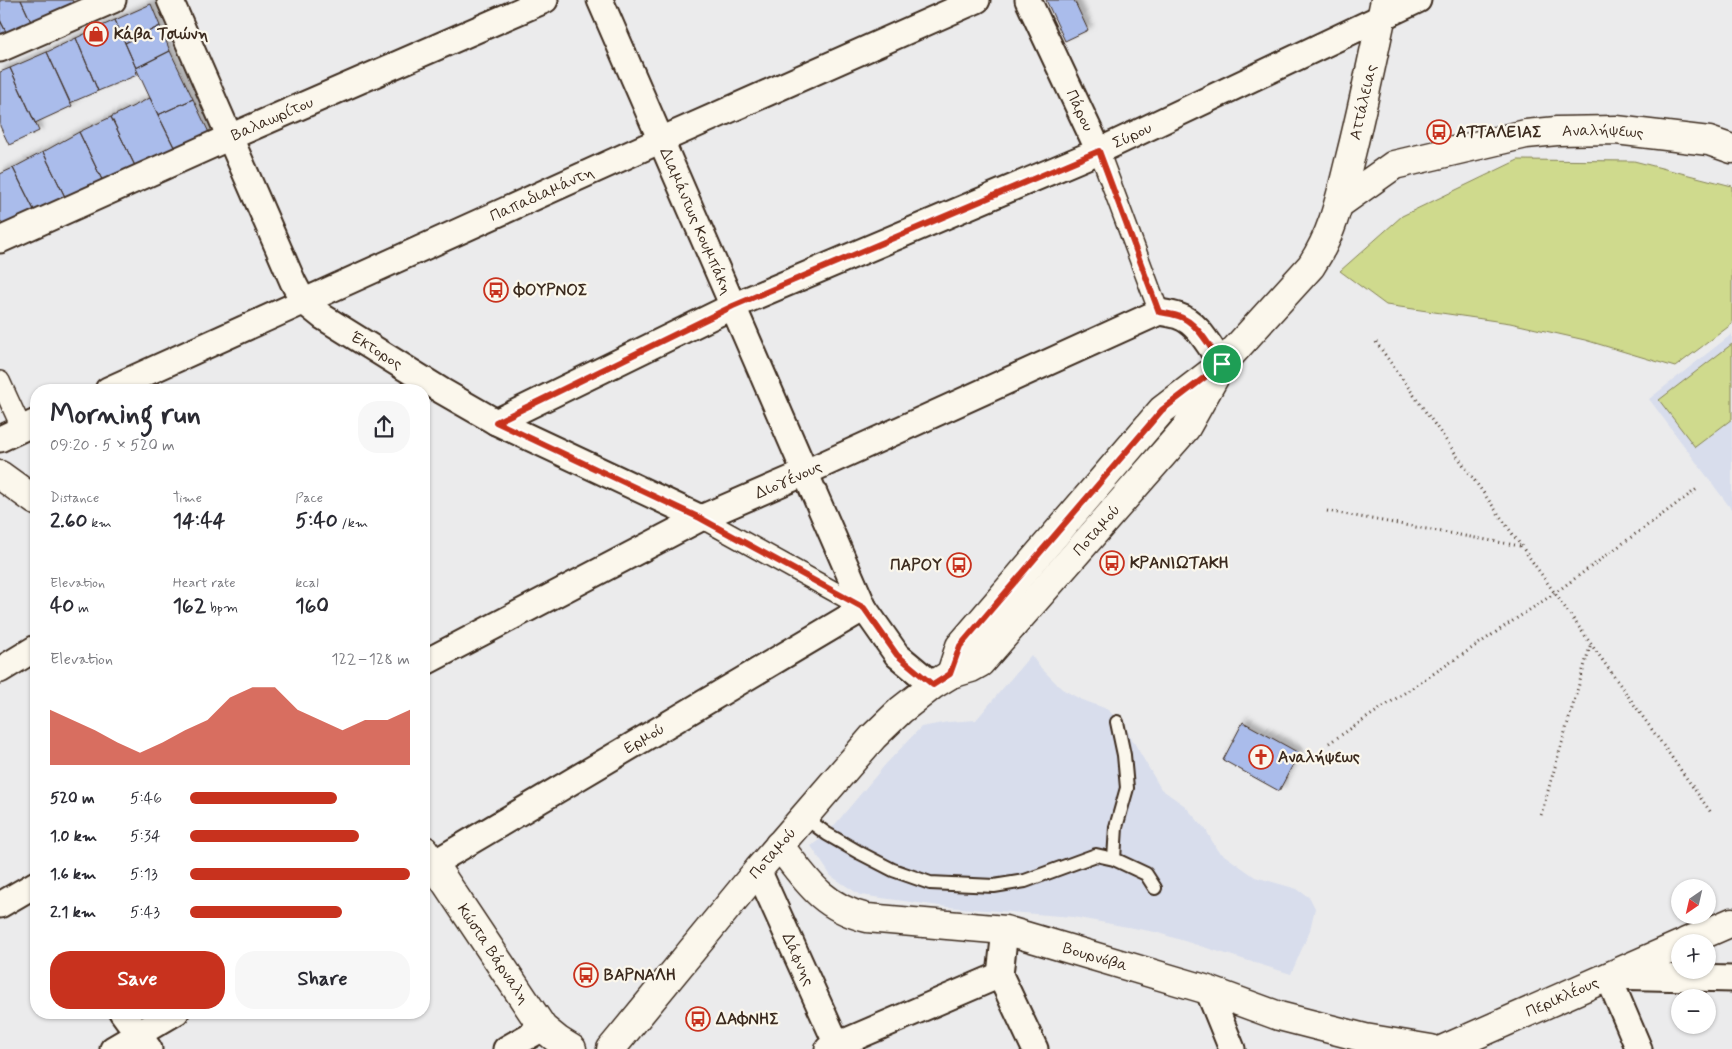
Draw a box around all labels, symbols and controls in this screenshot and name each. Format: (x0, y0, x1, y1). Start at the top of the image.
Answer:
shop icon: Κάβα Τσιώνη (83, 21, 109, 47)
place label: Κάβα Τσιώνη (114, 24, 209, 45)
street label: Αττάλειας (1344, 62, 1382, 142)
street label: Πάρου (1061, 86, 1099, 135)
street label: Βαλαωρίτου (228, 92, 317, 146)
street label: Σύρου (1109, 117, 1155, 154)
bus stop icon: ΑΤΤΑΛΕΙΑΣ (1426, 119, 1452, 145)
street label: Αναλήψεως (1562, 119, 1645, 144)
place label: ΑΤΤΑΛΕΙΑΣ (1456, 122, 1542, 143)
street label: Διαμάντως Κουμπάκη (655, 144, 737, 298)
street label: Παπαδιαμάντη (486, 161, 597, 227)
bus stop icon: ΦΟΥΡΝΟΣ (483, 277, 509, 303)
place label: ΦΟΥΡΝΟΣ (513, 280, 588, 301)
street label: Έκτορος (347, 326, 407, 374)
pin (1201, 343, 1243, 385)
icon: arrive (1208, 350, 1236, 378)
text: Morning run (50, 397, 201, 434)
button: share (358, 401, 410, 453)
text: 09:20 · 5 × 520 m (50, 435, 175, 456)
street label: Διογένους (752, 456, 825, 504)
text: Distance (50, 489, 99, 507)
text: Time (173, 489, 202, 507)
text: Pace (295, 489, 323, 507)
street label: Ποταμού (1068, 500, 1125, 560)
text: 2.60 (50, 507, 87, 535)
text: 14:44 (173, 507, 225, 535)
text: 5:40 (295, 507, 338, 535)
text: km (87, 514, 112, 532)
text: /km (338, 514, 368, 532)
bus stop icon: ΚΡΑΝΙΩΤΑΚΗ (1099, 550, 1125, 576)
bus stop icon: ΠΑΡΟΥ (946, 552, 972, 578)
place label: ΚΡΑΝΙΩΤΑΚΗ (1130, 553, 1229, 574)
place label: ΠΑΡΟΥ (890, 555, 942, 576)
text: Elevation (50, 574, 105, 592)
text: Heart rate (173, 574, 236, 592)
text: kcal (295, 574, 319, 592)
text: 40 (50, 592, 74, 620)
text: 162 (173, 592, 206, 620)
text: 160 (295, 592, 329, 620)
text: m (74, 599, 89, 617)
text: bpm (206, 599, 238, 617)
text: Elevation (50, 649, 113, 670)
text: 122–128 m (331, 649, 410, 670)
street label: Ερμού (620, 718, 669, 759)
church icon: Αναλήψεως (1248, 744, 1274, 770)
place label: Αναλήψεως (1278, 747, 1360, 768)
text: 520 m (50, 788, 95, 809)
text: 5:46 (130, 788, 162, 809)
street label: Ποταμού (744, 823, 801, 883)
text: 1.0 km (50, 826, 97, 847)
text: 5:34 (130, 826, 161, 847)
text: 1.6 km (50, 864, 96, 885)
text: 5:13 (130, 864, 158, 885)
north arrow (1671, 879, 1716, 924)
map controls (1671, 879, 1716, 1034)
street label: Κώστα Βάρναλη (452, 900, 535, 1008)
text: 2.1 km (50, 902, 96, 923)
text: 5:43 (130, 902, 160, 923)
street label: Δάφνης (777, 929, 819, 989)
button: + (1671, 934, 1716, 979)
street label: Βουρνόβα (1060, 937, 1130, 976)
button: Save (50, 951, 225, 1009)
button: Share (235, 951, 410, 1009)
bus stop icon: ΒΑΡΝΑΛΗ (573, 962, 599, 988)
place label: ΒΑΡΝΑΛΗ (604, 965, 676, 986)
street label: Περικλέους (1522, 972, 1602, 1022)
button: − (1671, 989, 1716, 1034)
bus stop icon: ΔΑΦΝΗΣ (685, 1006, 711, 1032)
place label: ΔΑΦΝΗΣ (715, 1009, 779, 1030)

